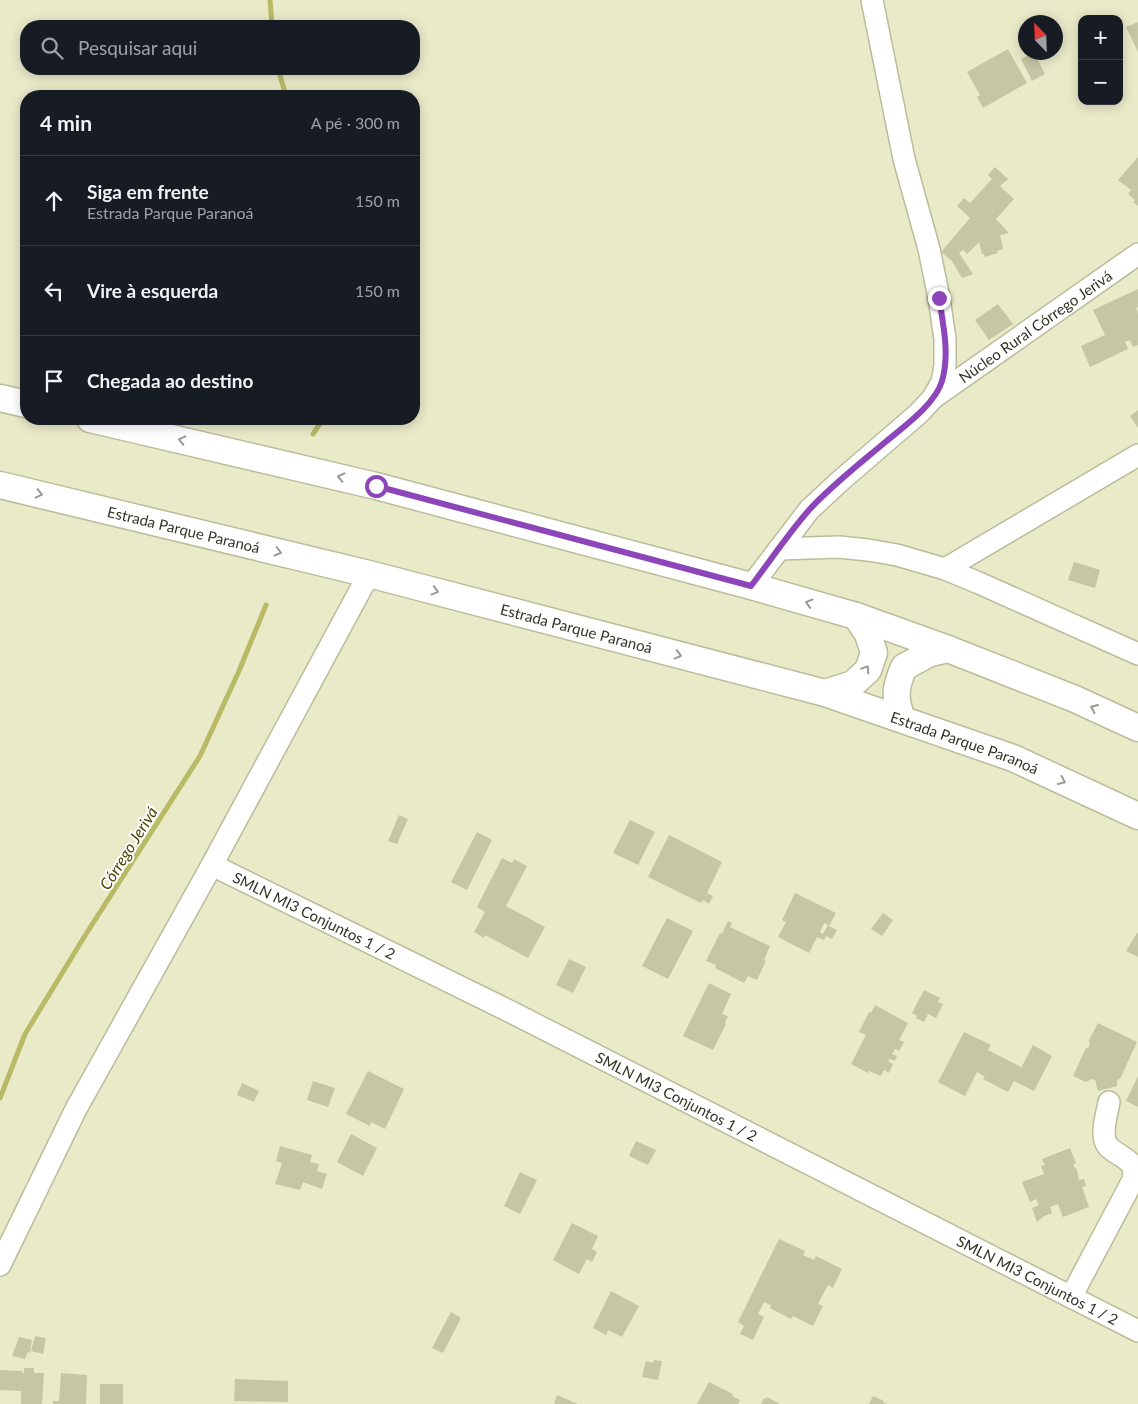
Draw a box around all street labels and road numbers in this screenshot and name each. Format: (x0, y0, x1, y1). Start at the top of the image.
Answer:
street label: Núcleo Rural Córrego Jerivá (955, 266, 1115, 386)
street label: Estrada Parque Paranoá (106, 502, 262, 556)
street label: Estrada Parque Paranoá (499, 600, 654, 657)
street label: Estrada Parque Paranoá (888, 707, 1042, 778)
street label: SMLN MI3 Conjuntos 1 / 2 (230, 868, 399, 963)
street label: SMLN MI3 Conjuntos 1 / 2 (593, 1048, 760, 1145)
street label: SMLN MI3 Conjuntos 1 / 2 (954, 1231, 1121, 1328)

